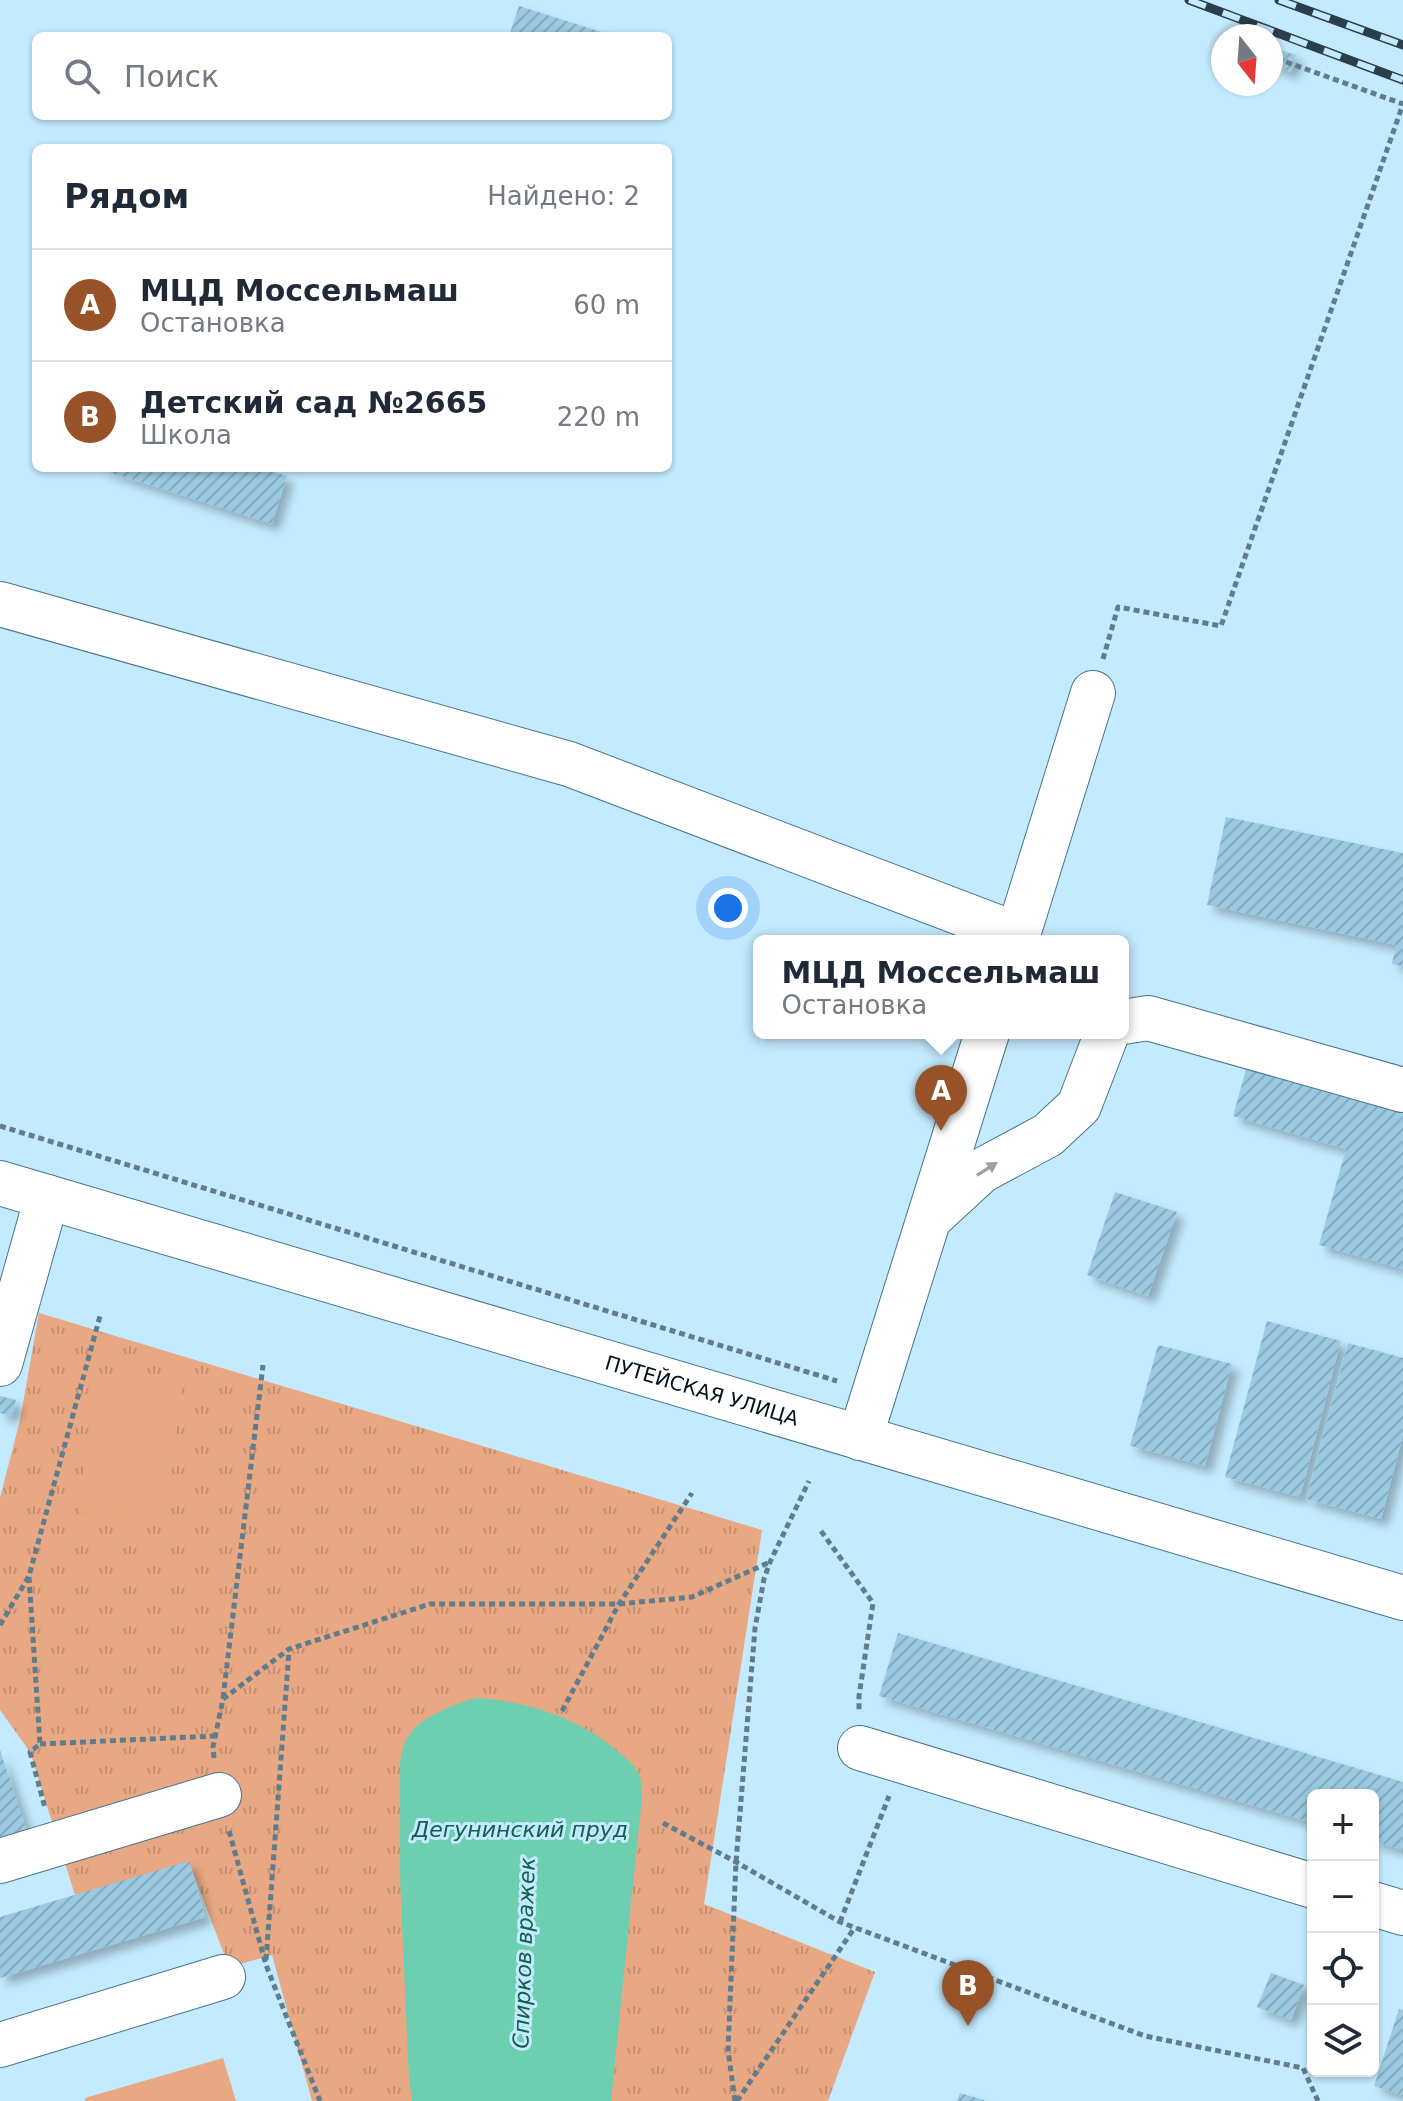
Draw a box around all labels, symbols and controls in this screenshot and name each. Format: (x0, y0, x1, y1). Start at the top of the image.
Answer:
north arrow (1211, 24, 1283, 96)
search box (32, 32, 672, 120)
icon: search (60, 54, 104, 98)
text: Поиск (124, 59, 219, 94)
text: Рядом (64, 176, 189, 216)
text: Найдено: 2 (487, 181, 640, 211)
text: МЦД Моссельмаш (140, 273, 459, 308)
text: A (80, 290, 100, 320)
text: 60 m (573, 290, 640, 320)
text: Остановка (140, 308, 286, 338)
text: Детский сад №2665 (140, 385, 487, 420)
text: B (80, 402, 100, 432)
text: 220 m (557, 402, 640, 432)
text: Школа (140, 420, 232, 450)
your location (708, 888, 748, 928)
popup (753, 935, 1129, 1039)
text: МЦД Моссельмаш (782, 955, 1100, 990)
text: Остановка (782, 990, 927, 1020)
pin: A (915, 1065, 967, 1131)
one-way arrow (976, 1162, 998, 1176)
street label: ПУТЕЙСКАЯ УЛИЦА (602, 1351, 802, 1431)
map controls (1307, 1789, 1379, 2077)
button: + (1307, 1789, 1379, 1861)
water label: Дегунинский пруд (411, 1817, 628, 1842)
water label: Спирков вражек (508, 1856, 540, 2049)
button: − (1307, 1861, 1379, 1933)
button: locate (1307, 1933, 1379, 2005)
pin: B (942, 1960, 994, 2026)
button: layers (1307, 2005, 1379, 2077)

